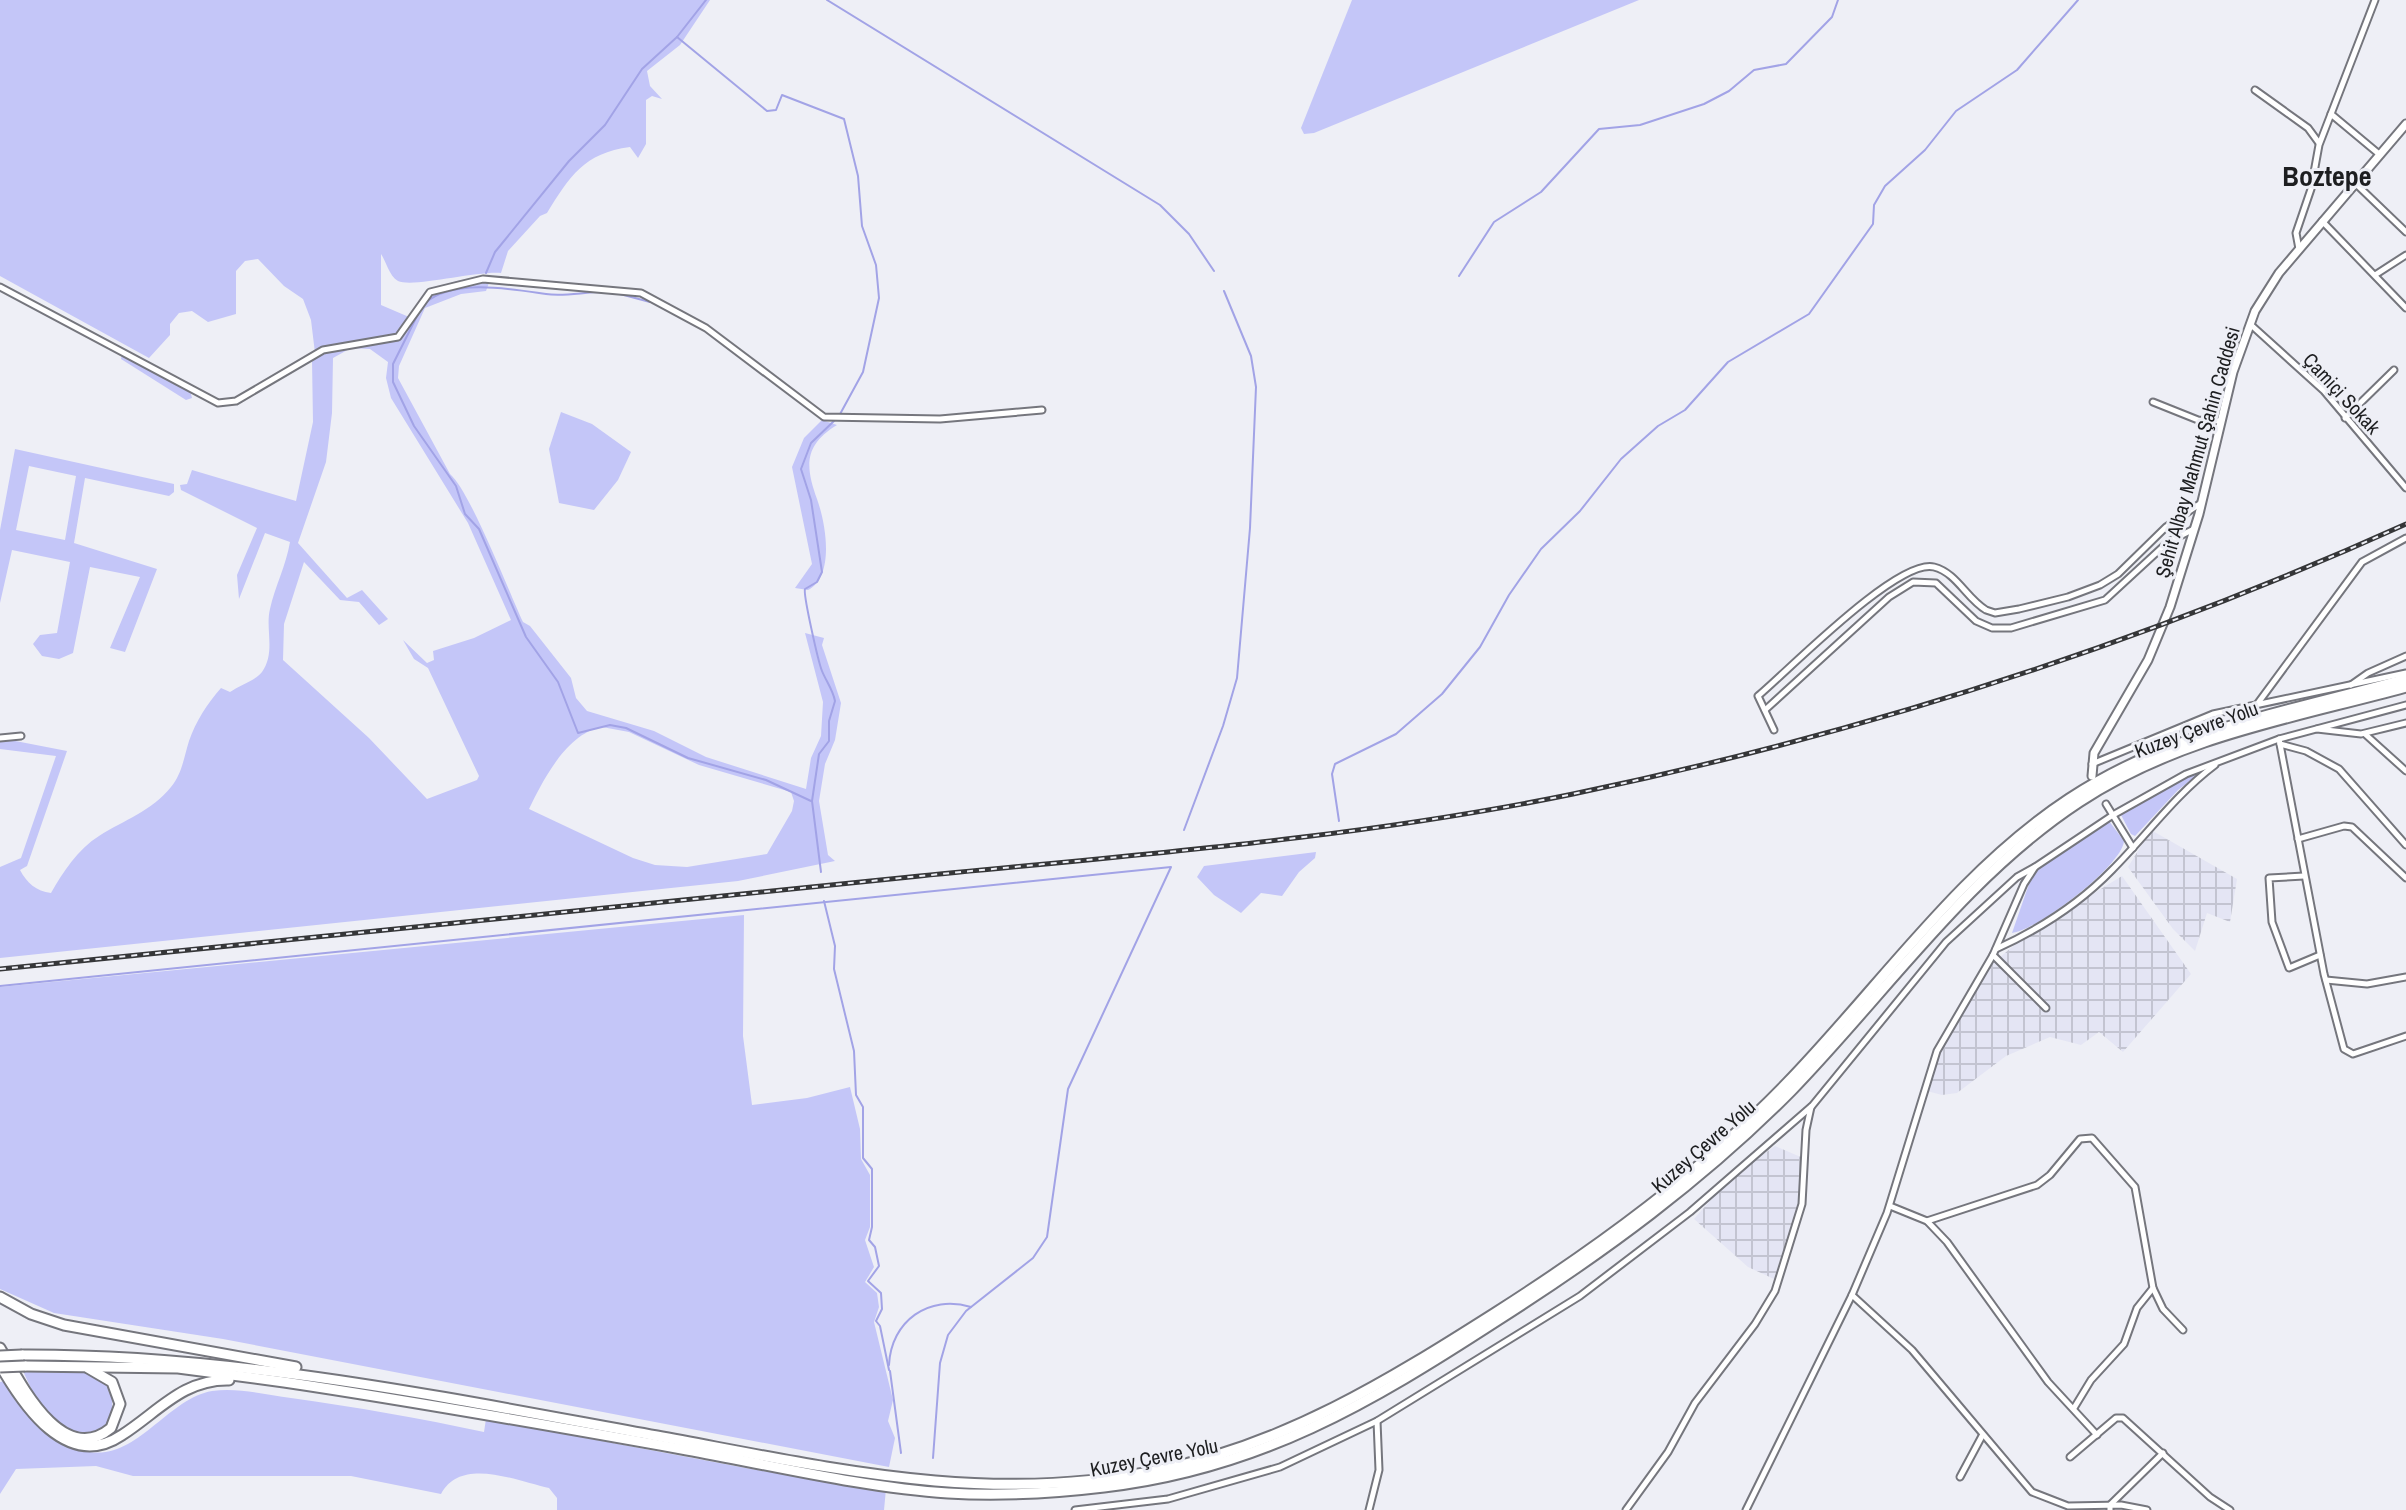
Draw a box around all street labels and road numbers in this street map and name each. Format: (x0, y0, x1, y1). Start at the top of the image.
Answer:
street label: Şehit Albay Mahmut Şahin Caddesi (2148, 323, 2246, 581)
street label: Çamiçi Sokak (2297, 346, 2387, 440)
street label: Kuzey Çevre Yolu (2130, 694, 2262, 764)
street label: Kuzey Çevre Yolu (1645, 1093, 1761, 1199)
street label: Kuzey Çevre Yolu (1088, 1431, 1220, 1483)

